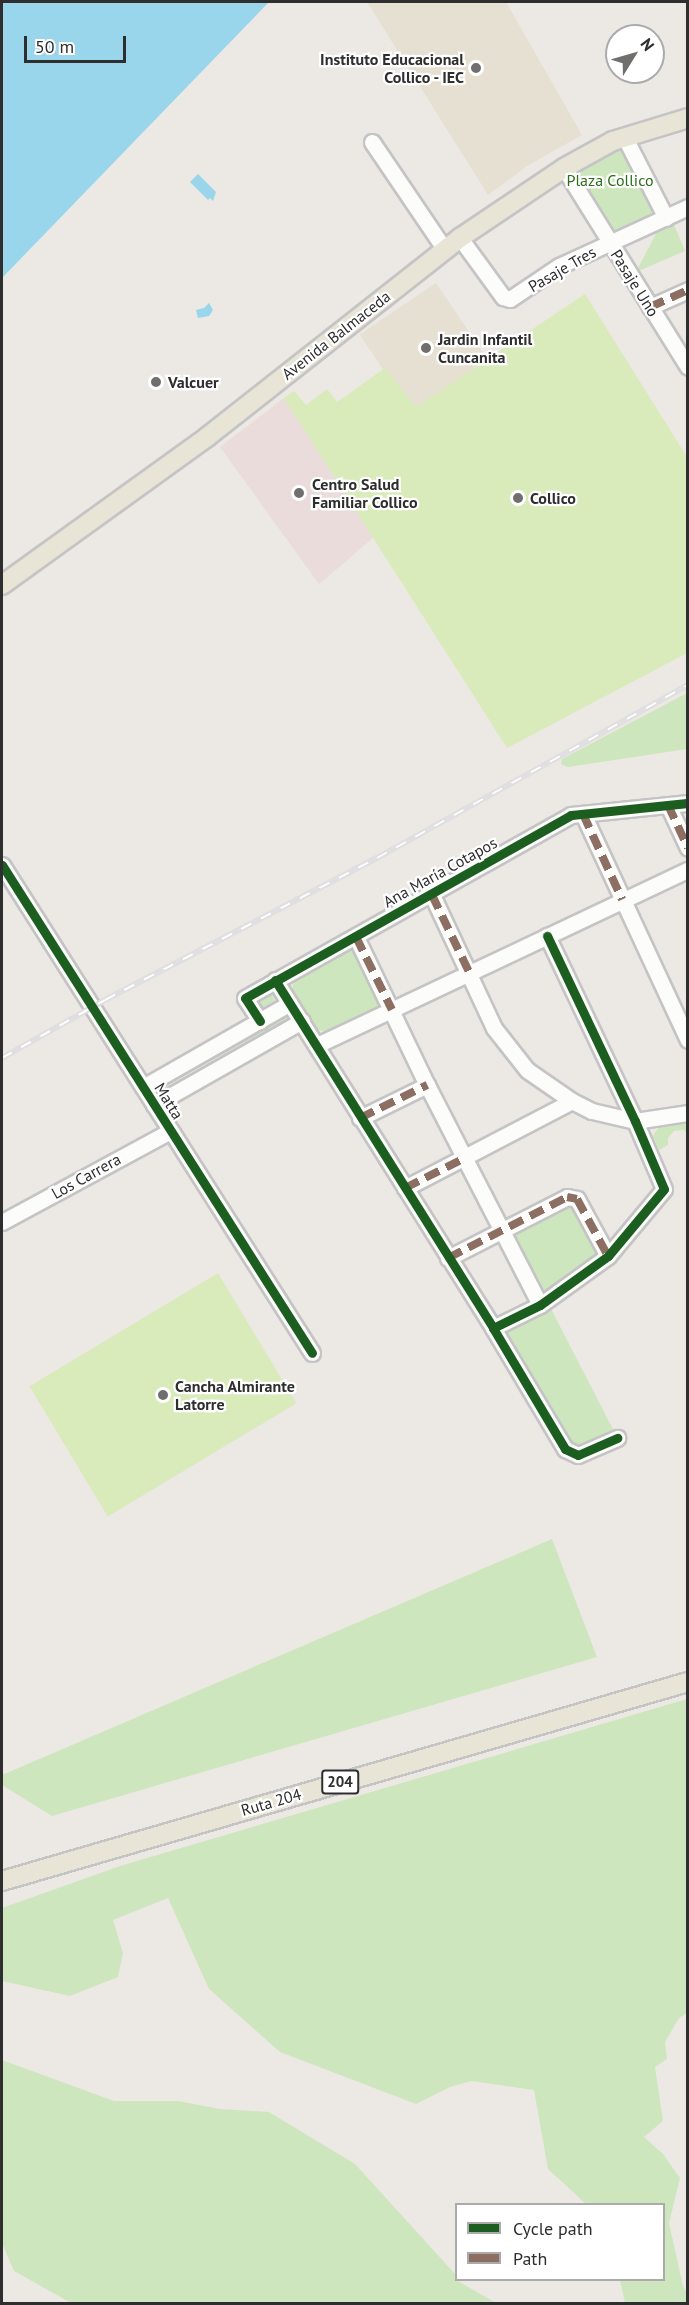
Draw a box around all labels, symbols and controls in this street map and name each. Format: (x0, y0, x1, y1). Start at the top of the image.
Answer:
scale bar (27, 24, 129, 62)
north arrow (605, 24, 665, 84)
text: N (637, 34, 659, 55)
text: 50 m (35, 35, 74, 58)
place label: Instituto Educacional Collico - IEC (320, 49, 464, 87)
marker: Instituto Educacional Collico - IEC (469, 61, 483, 75)
park label: Plaza Collico (566, 170, 654, 190)
street label: Pasaje Tres (525, 242, 599, 296)
street label: Pasaje Uno (607, 246, 663, 320)
street label: Avenida Balmaceda (278, 287, 394, 383)
place label: Jardin Infantil Cuncanita (438, 329, 532, 367)
marker: Jardin Infantil Cuncanita (419, 341, 433, 355)
place label: Valcuer (168, 372, 219, 392)
marker: Valcuer (149, 375, 163, 389)
place label: Centro Salud Familiar Collico (312, 474, 418, 512)
marker: Centro Salud Familiar Collico (290, 484, 308, 502)
place label: Collico (530, 488, 576, 508)
marker: Collico (511, 491, 525, 505)
street label: Ana María Cotapos (380, 833, 500, 911)
street label: Matta (150, 1079, 188, 1123)
street label: Los Carrera (48, 1149, 124, 1203)
place label: Cancha Almirante Latorre (175, 1376, 296, 1414)
marker: Cancha Almirante Latorre (156, 1388, 170, 1402)
road number: 204 (320, 1770, 360, 1794)
street label: Ruta 204 (239, 1784, 303, 1820)
legend (455, 2203, 665, 2281)
text: Cycle path (513, 2217, 593, 2240)
text: Path (513, 2247, 547, 2270)

